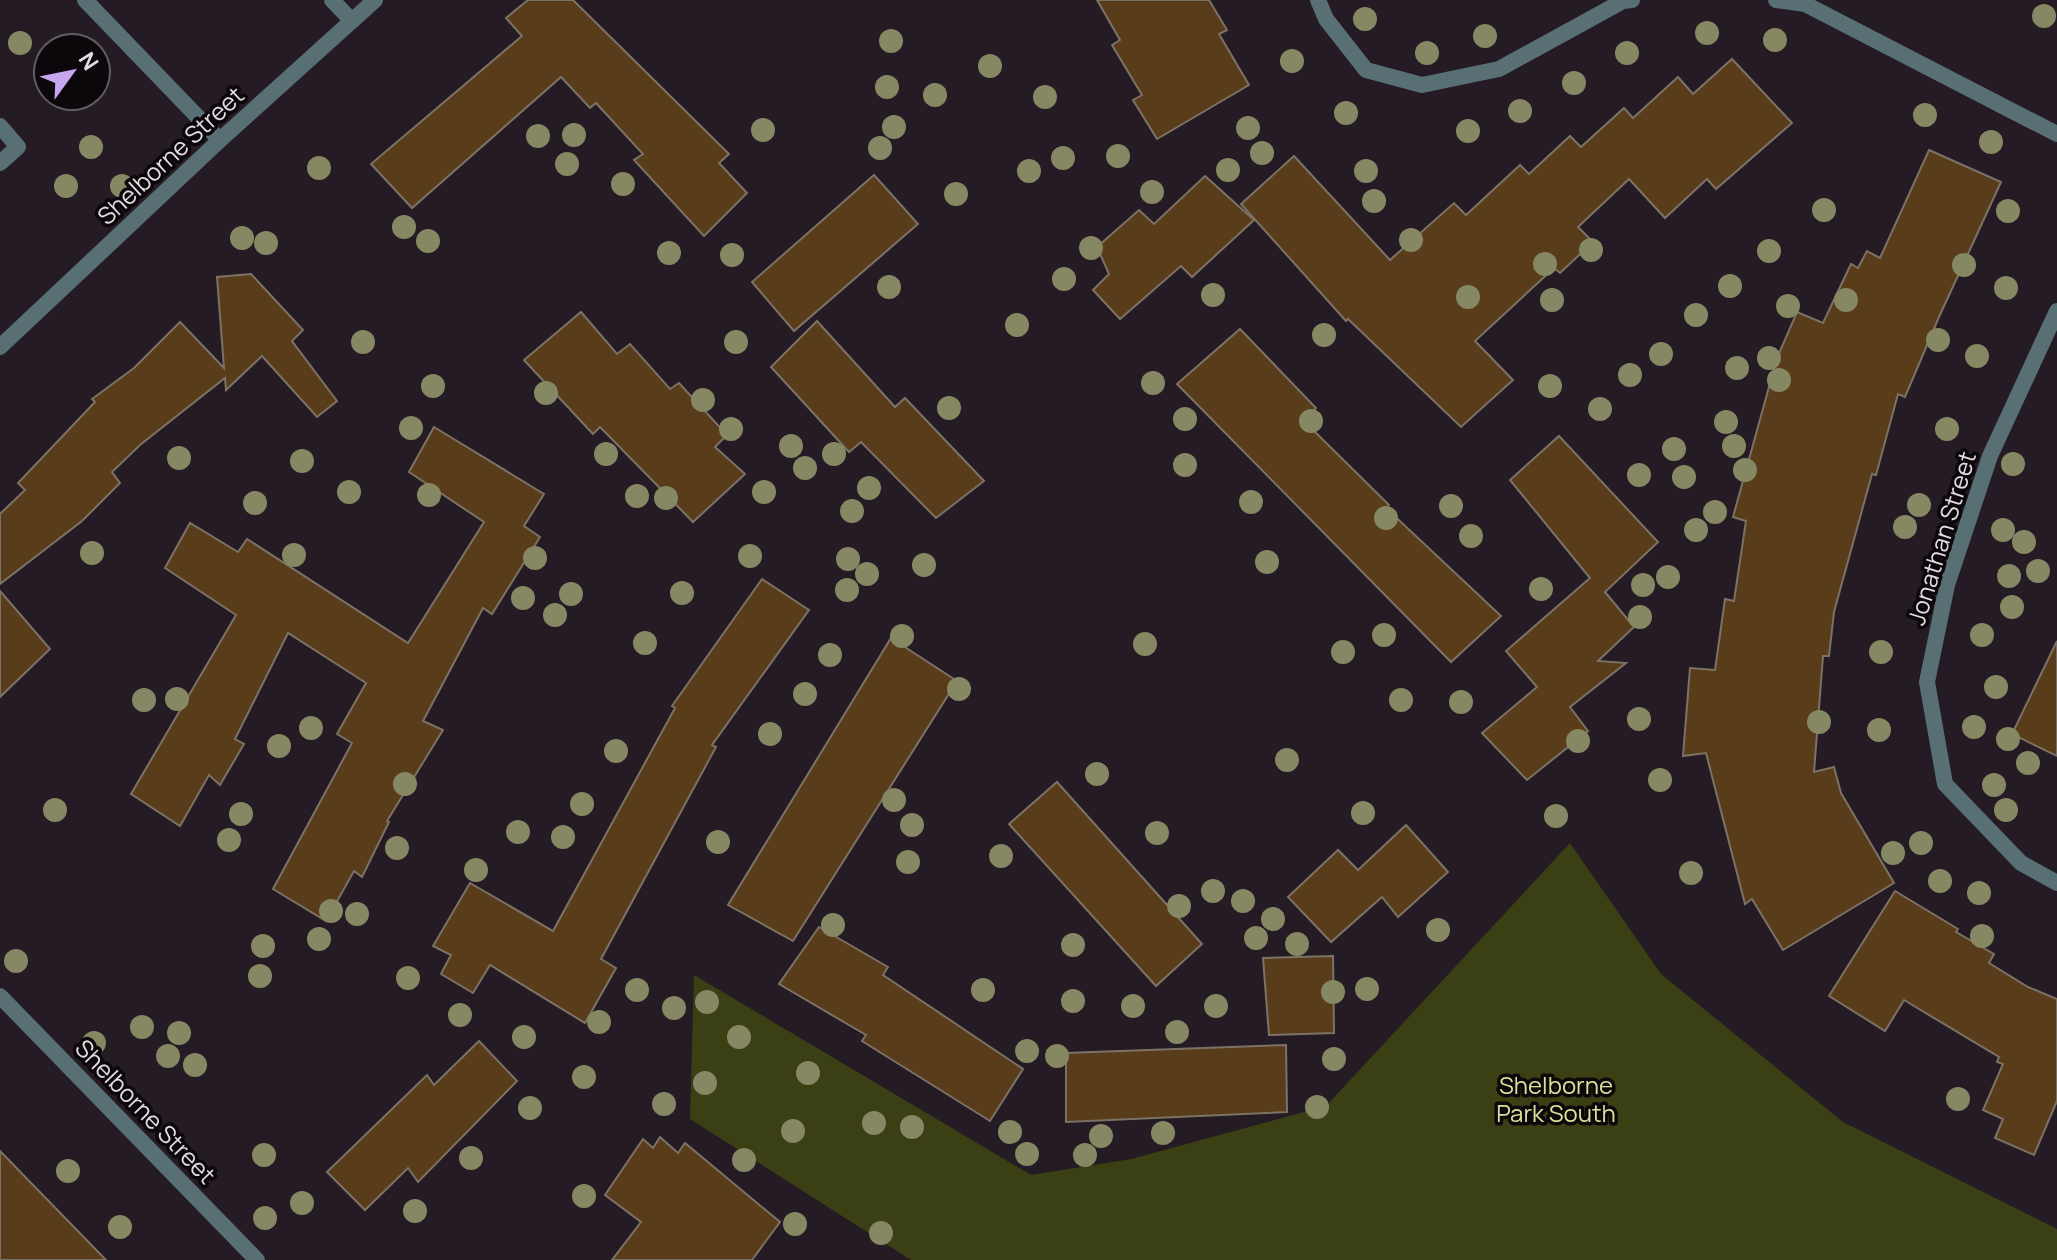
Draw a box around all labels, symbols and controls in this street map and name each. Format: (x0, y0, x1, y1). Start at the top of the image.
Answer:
north arrow (32, 32, 112, 112)
text: N (72, 46, 106, 76)
street label: Shelborne Street (90, 78, 250, 232)
street label: Jonathan Street (1899, 447, 1983, 629)
street label: Shelborne Street (68, 1031, 224, 1191)
park label: Shelborne Park South (1496, 1068, 1616, 1129)

